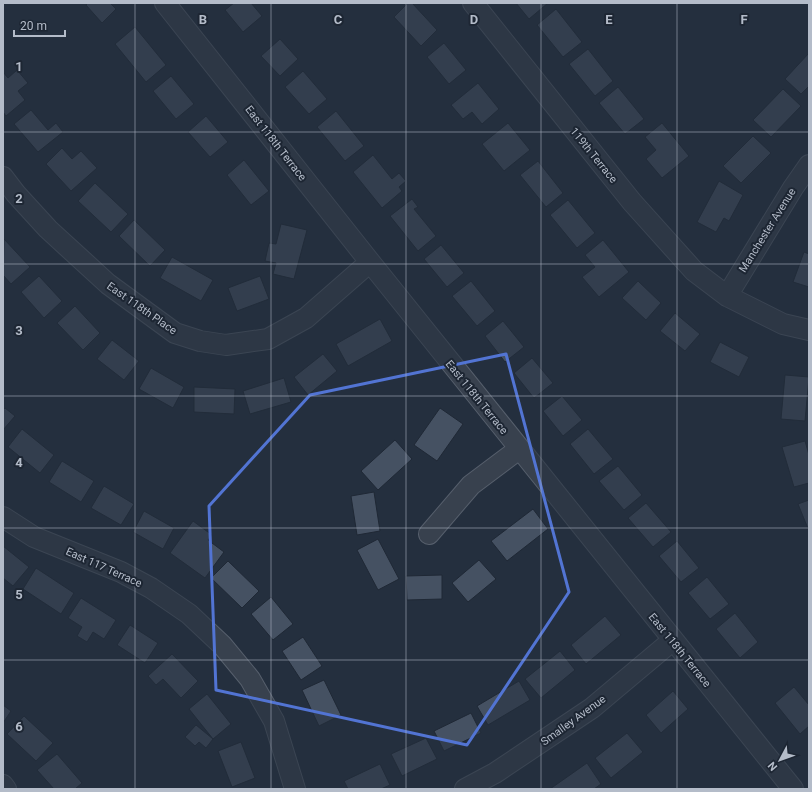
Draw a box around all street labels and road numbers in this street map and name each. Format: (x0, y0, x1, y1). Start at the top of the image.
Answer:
street label: East 118th Terrace (242, 103, 309, 184)
street label: 119th Terrace (567, 125, 620, 186)
street label: Manchester Avenue (736, 186, 799, 275)
street label: East 118th Place (104, 279, 179, 337)
street label: East 118th Terrace (443, 358, 511, 437)
street label: East 117 Terrace (64, 545, 144, 590)
street label: East 118th Terrace (646, 611, 714, 690)
street label: Smalley Avenue (538, 692, 608, 748)

